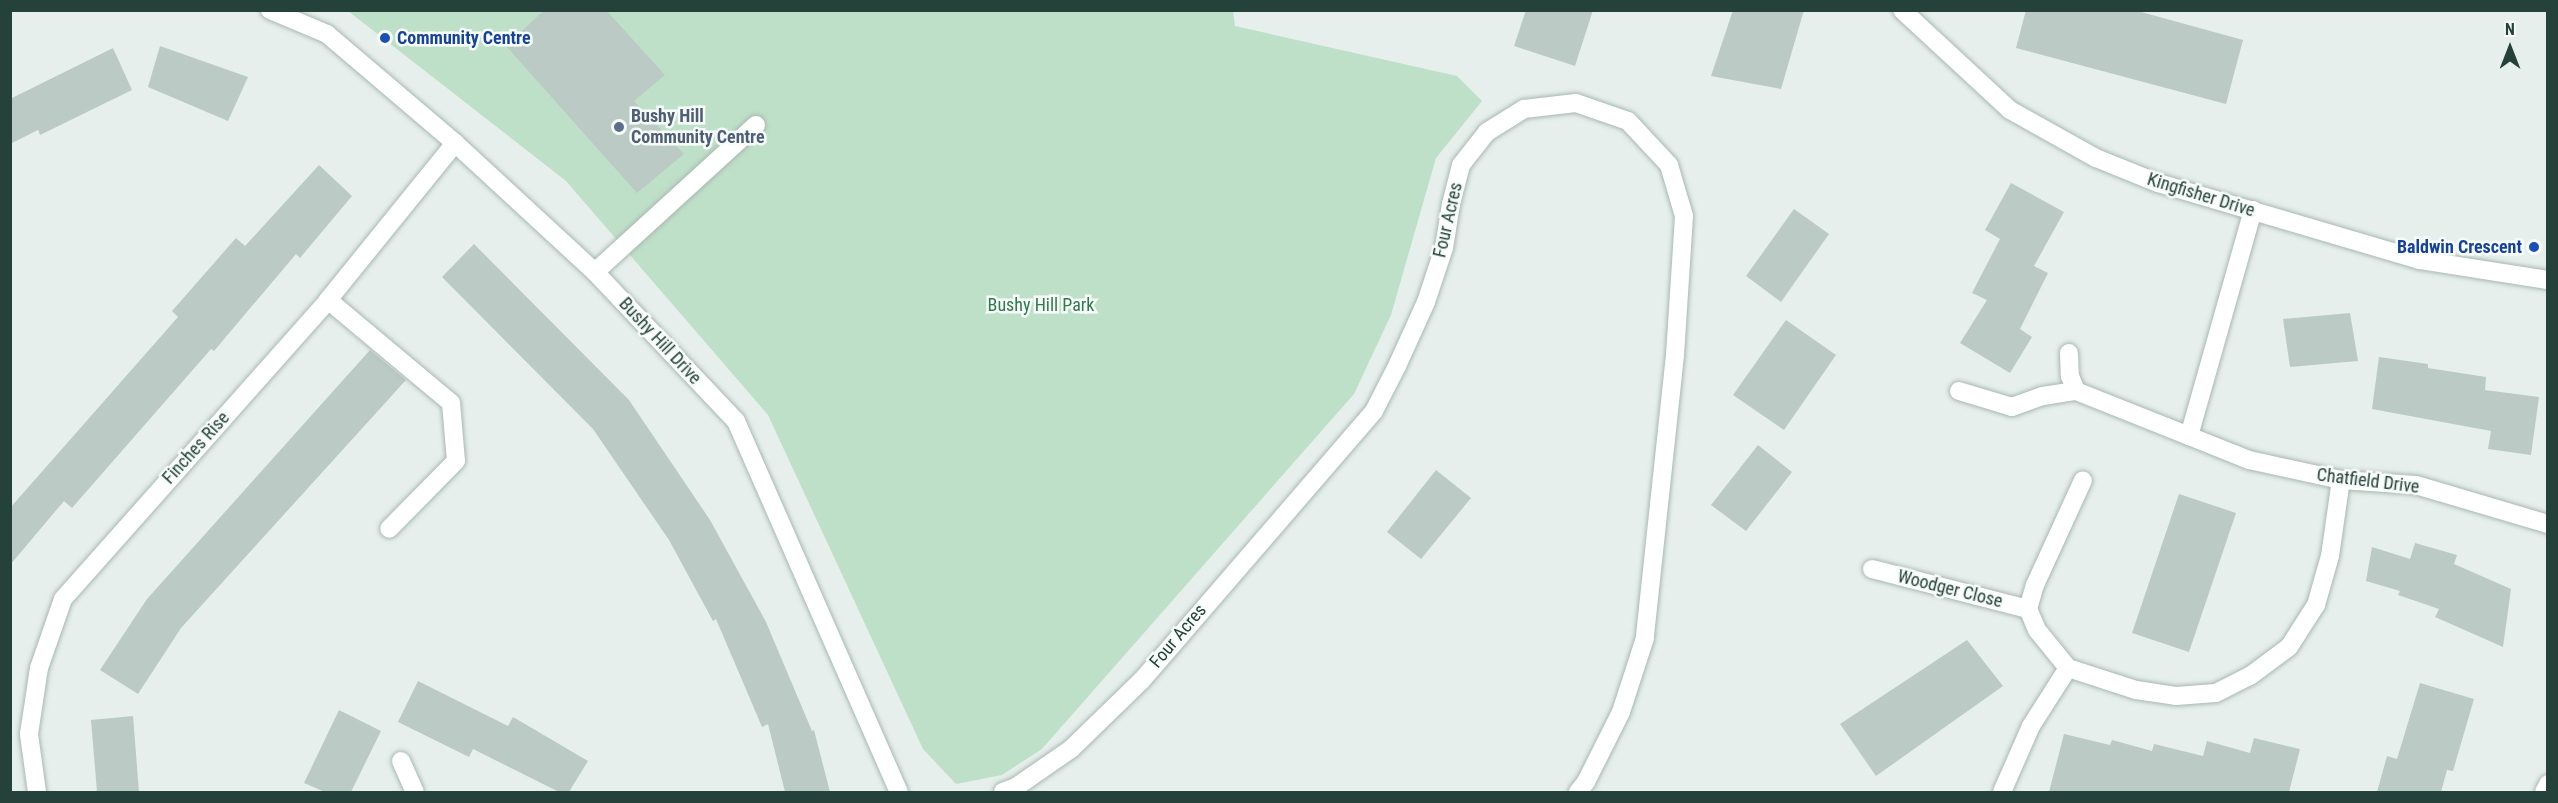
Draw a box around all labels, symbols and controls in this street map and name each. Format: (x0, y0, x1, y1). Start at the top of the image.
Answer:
north arrow (2480, 18, 2540, 78)
text: N (2505, 20, 2515, 39)
place label: Community Centre (397, 27, 530, 49)
marker: Community Centre (378, 31, 392, 45)
place label: Bushy Hill Community Centre (631, 106, 764, 148)
marker: Bushy Hill Community Centre (612, 120, 626, 134)
street label: Kingfisher Drive (2145, 168, 2257, 222)
street label: Four Acres (1429, 180, 1467, 260)
place label: Baldwin Crescent (2397, 236, 2522, 258)
marker: Baldwin Crescent (2527, 240, 2541, 254)
street label: Bushy Hill Drive (614, 293, 706, 389)
park label: Bushy Hill Park (988, 294, 1094, 316)
street label: Finches Rise (158, 407, 234, 489)
street label: Chatfield Drive (2315, 464, 2421, 498)
street label: Woodger Close (1895, 566, 2005, 612)
street label: Four Acres (1145, 600, 1211, 672)

